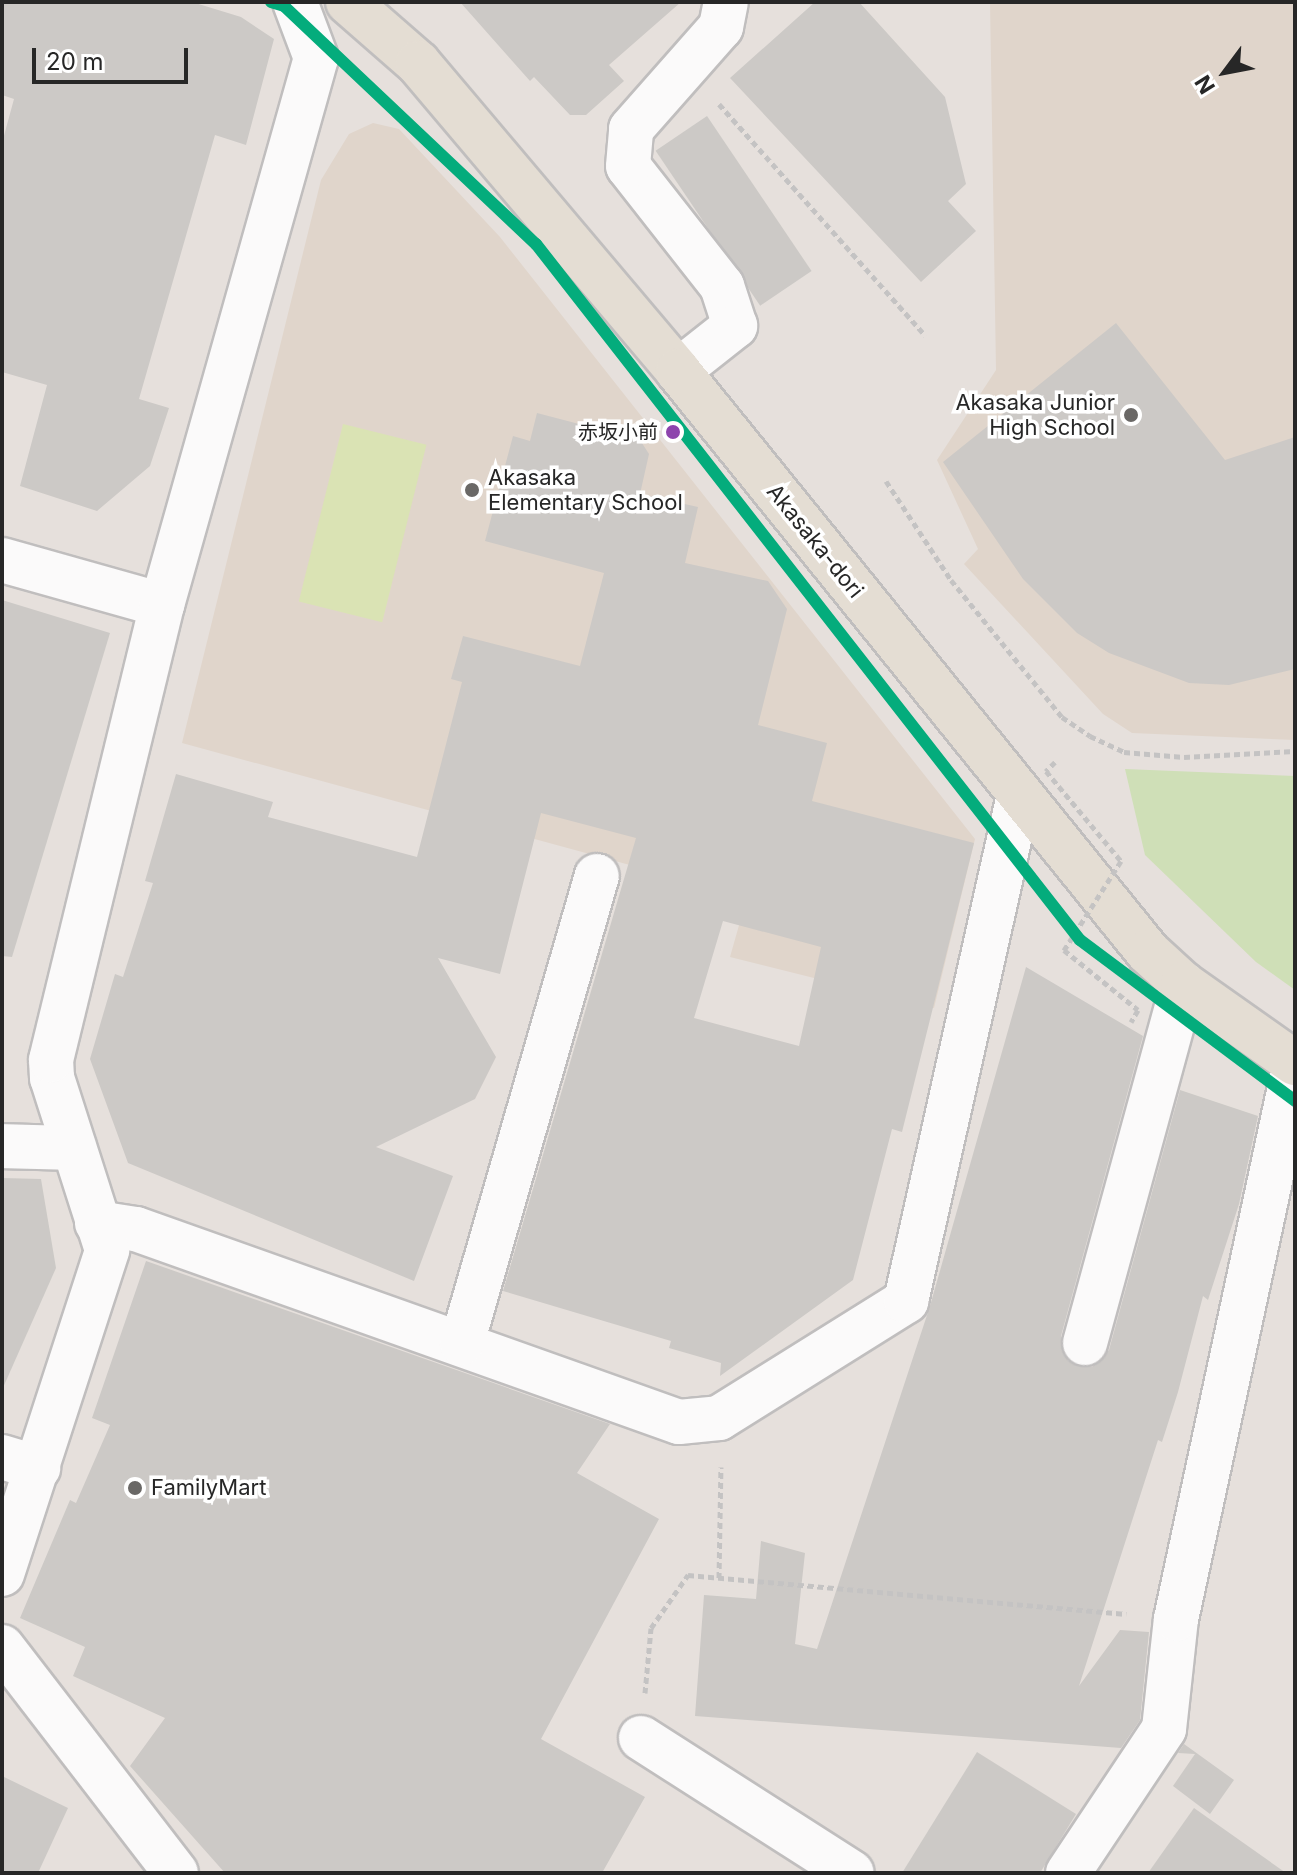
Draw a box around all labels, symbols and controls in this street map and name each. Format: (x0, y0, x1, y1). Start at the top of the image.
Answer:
scale bar (36, 32, 192, 82)
north arrow (1185, 32, 1265, 112)
text: 20 m (46, 47, 104, 76)
text: N (1189, 71, 1220, 99)
place label: Akasaka Junior High School (955, 389, 1115, 440)
marker: Akasaka Junior High School (1122, 406, 1140, 424)
place label: 赤坂小前 (578, 420, 658, 444)
marker: 赤坂小前 (665, 424, 681, 440)
place label: Akasaka Elementary School (488, 464, 683, 516)
street label: Akasaka-dori (761, 479, 869, 603)
marker: Akasaka Elementary School (463, 481, 481, 499)
place label: FamilyMart (151, 1475, 266, 1501)
marker: FamilyMart (126, 1479, 144, 1497)

